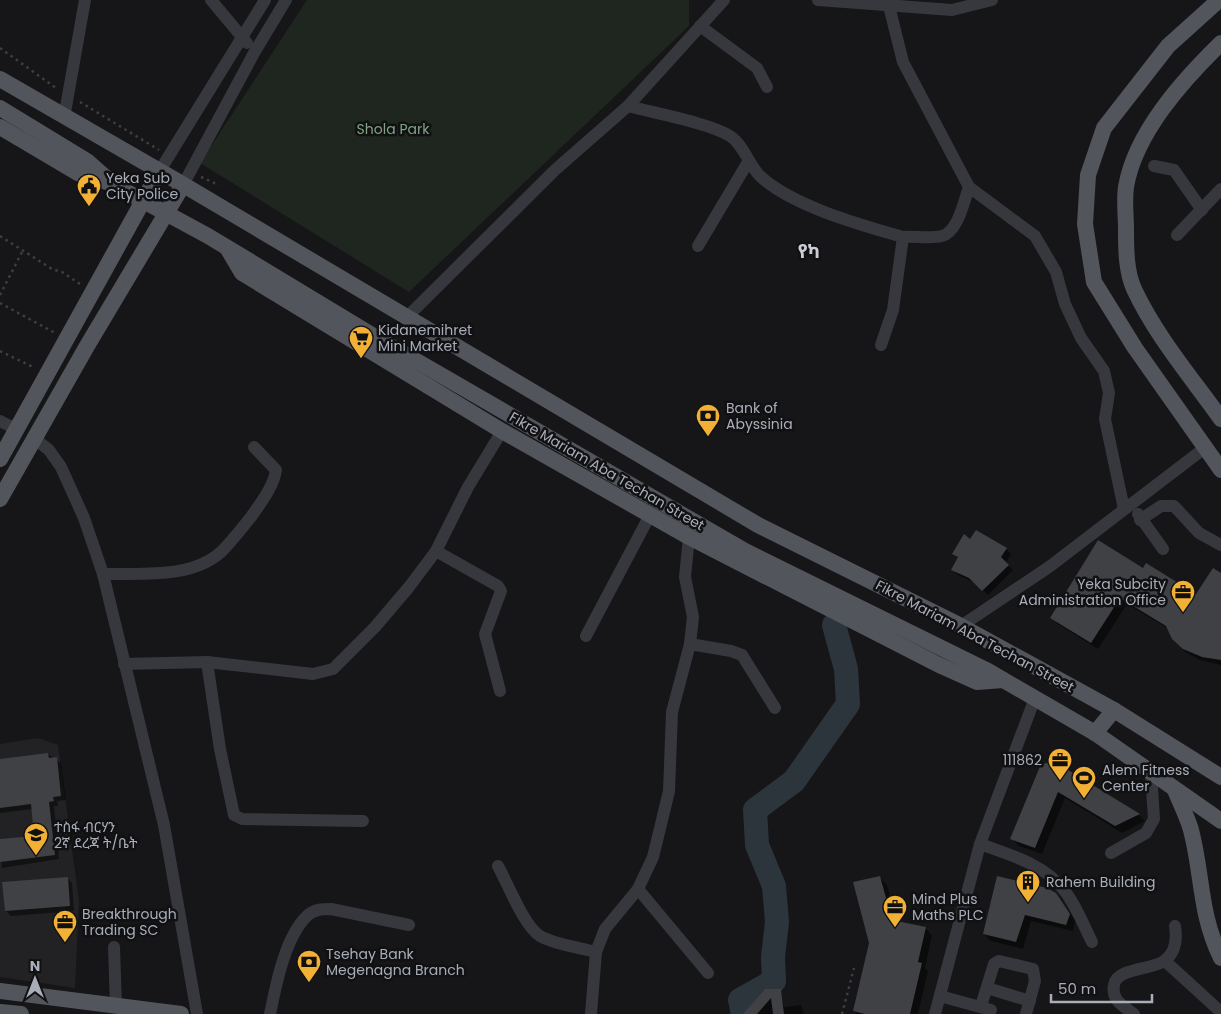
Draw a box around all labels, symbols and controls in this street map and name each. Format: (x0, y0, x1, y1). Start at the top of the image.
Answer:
park label: Shola Park (357, 119, 430, 139)
place label: Yeka Sub City Police (106, 168, 178, 204)
public building icon: Yeka Sub City Police (76, 173, 102, 207)
district label: የካ (798, 238, 820, 265)
place label: Kidanemihret Mini Market (378, 320, 472, 356)
supermarket icon: Kidanemihret Mini Market (348, 325, 374, 359)
place label: Bank of Abyssinia (726, 398, 793, 434)
bank icon: Bank of Abyssinia (695, 403, 721, 437)
street label: Fikre Mariam Aba Techan Street (506, 407, 708, 535)
place label: Yeka Subcity Administration Office (1019, 574, 1166, 610)
street label: Fikre Mariam Aba Techan Street (872, 575, 1078, 697)
office icon: Yeka Subcity Administration Office (1170, 579, 1196, 613)
office icon: 111862 (1047, 747, 1073, 781)
place label: 111862 (1003, 750, 1042, 770)
place label: Alem Fitness Center (1102, 760, 1190, 796)
sports icon: Alem Fitness Center (1071, 765, 1097, 799)
place label: ተስፋ ብርሃን 2ኛ ደረጃ ት/ቤት (54, 817, 138, 853)
school or university icon: ተስፋ ብርሃን 2ኛ ደረጃ ት/ቤት (23, 822, 49, 856)
building icon: Rahem Building (1015, 869, 1041, 903)
place label: Rahem Building (1046, 872, 1156, 892)
place label: Mind Plus Maths PLC (912, 889, 984, 925)
office icon: Mind Plus Maths PLC (882, 894, 908, 928)
place label: Breakthrough Trading SC (82, 904, 177, 940)
office icon: Breakthrough Trading SC (52, 909, 78, 943)
place label: Tsehay Bank Megenagna Branch (326, 944, 465, 980)
bank icon: Tsehay Bank Megenagna Branch (296, 949, 322, 983)
north arrow (10, 954, 60, 1004)
text: N (30, 956, 40, 976)
scale bar (1051, 972, 1152, 1004)
text: 50 m (1058, 978, 1096, 999)

